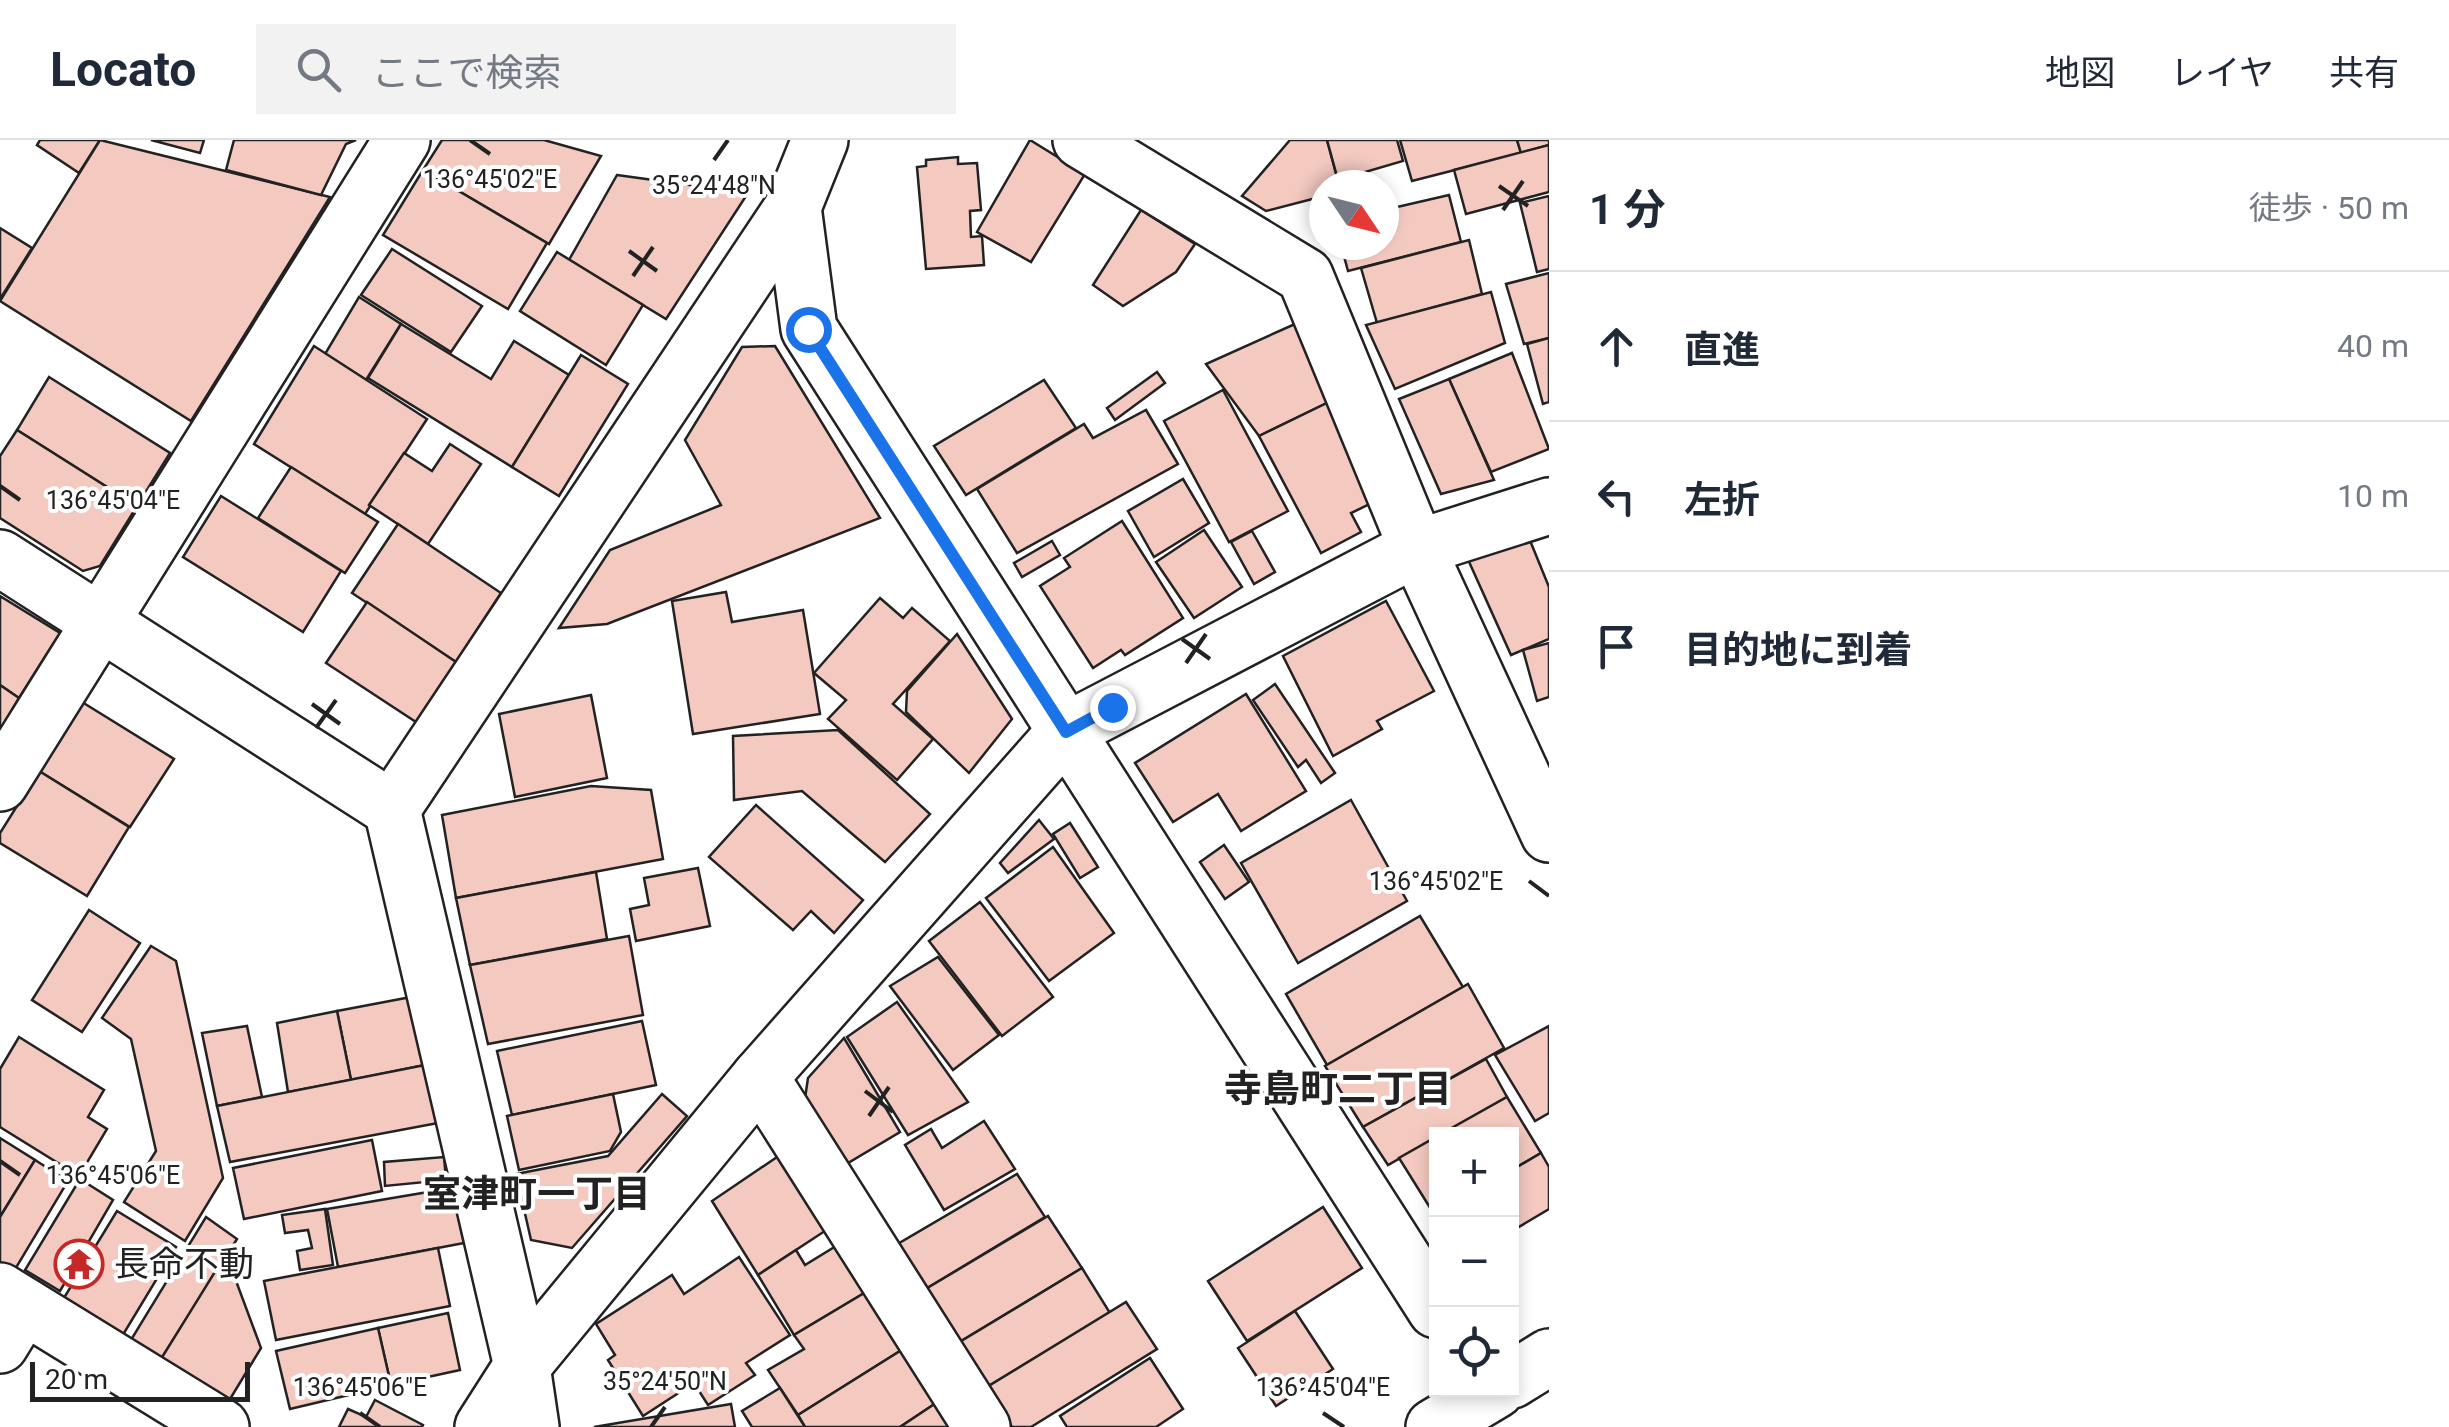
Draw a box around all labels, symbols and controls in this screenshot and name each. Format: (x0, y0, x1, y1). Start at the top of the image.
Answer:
search box (256, 24, 956, 114)
text: Locato (50, 41, 196, 98)
icon: search (291, 42, 346, 97)
text: ここで検索 (371, 51, 561, 95)
text: 地図 (2045, 53, 2115, 94)
text: レイヤ (2170, 53, 2274, 94)
text: 共有 (2329, 53, 2399, 94)
text: 136°45'02"E (423, 165, 557, 194)
north arrow (1309, 170, 1399, 260)
text: 35°24'48"N (652, 171, 776, 200)
text: 1 分 (1589, 185, 1666, 234)
text: 徒歩 · 50 m (2249, 189, 2409, 227)
route start (786, 307, 832, 353)
icon: ahead (1589, 319, 1644, 374)
text: 40 m (2337, 327, 2409, 365)
text: 直進 (1684, 328, 1760, 372)
icon: left (1589, 469, 1644, 524)
text: 10 m (2337, 477, 2409, 515)
text: 左折 (1684, 478, 1760, 522)
text: 136°45'04"E (46, 486, 180, 515)
icon: arrive (1589, 619, 1644, 674)
text: 目的地に到着 (1684, 628, 1912, 672)
route end (1090, 685, 1136, 731)
text: 136°45'02"E (1369, 867, 1503, 896)
district label: 寺島町二丁目 (1224, 1067, 1452, 1111)
map controls (1429, 1127, 1519, 1397)
button: + (1429, 1127, 1519, 1217)
text: 136°45'06"E (46, 1161, 180, 1190)
district label: 室津町一丁目 (423, 1172, 651, 1216)
button: − (1429, 1217, 1519, 1307)
temple icon: 長命不動 (53, 1238, 105, 1290)
place label: 長命不動 (114, 1244, 254, 1285)
button: locate (1429, 1307, 1519, 1397)
scale bar (30, 1357, 250, 1402)
text: 20 m (45, 1363, 108, 1396)
text: 35°24'50"N (603, 1367, 727, 1396)
text: 136°45'06"E (293, 1373, 427, 1402)
text: 136°45'04"E (1256, 1373, 1390, 1402)

